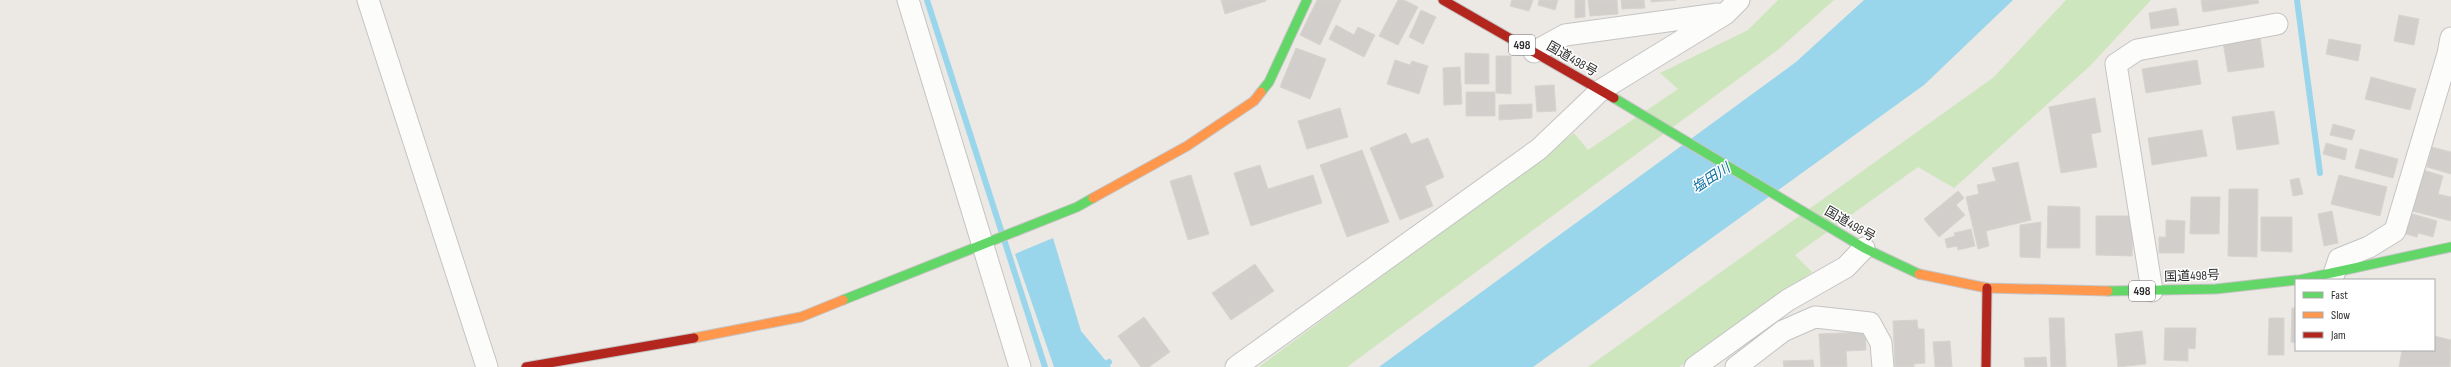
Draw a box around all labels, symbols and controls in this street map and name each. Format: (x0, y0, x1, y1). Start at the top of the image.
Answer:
road number: 498 (1509, 35, 1535, 55)
street label: 国道498号 (1544, 38, 1600, 80)
water label: 塩田川 (1689, 158, 1735, 197)
street label: 国道498号 (1822, 203, 1878, 245)
street label: 国道498号 (2164, 267, 2220, 285)
legend (2295, 279, 2435, 351)
road number: 498 (2129, 281, 2155, 301)
text: Fast (2331, 288, 2348, 303)
text: Slow (2331, 308, 2350, 323)
text: Jam (2330, 328, 2346, 343)

